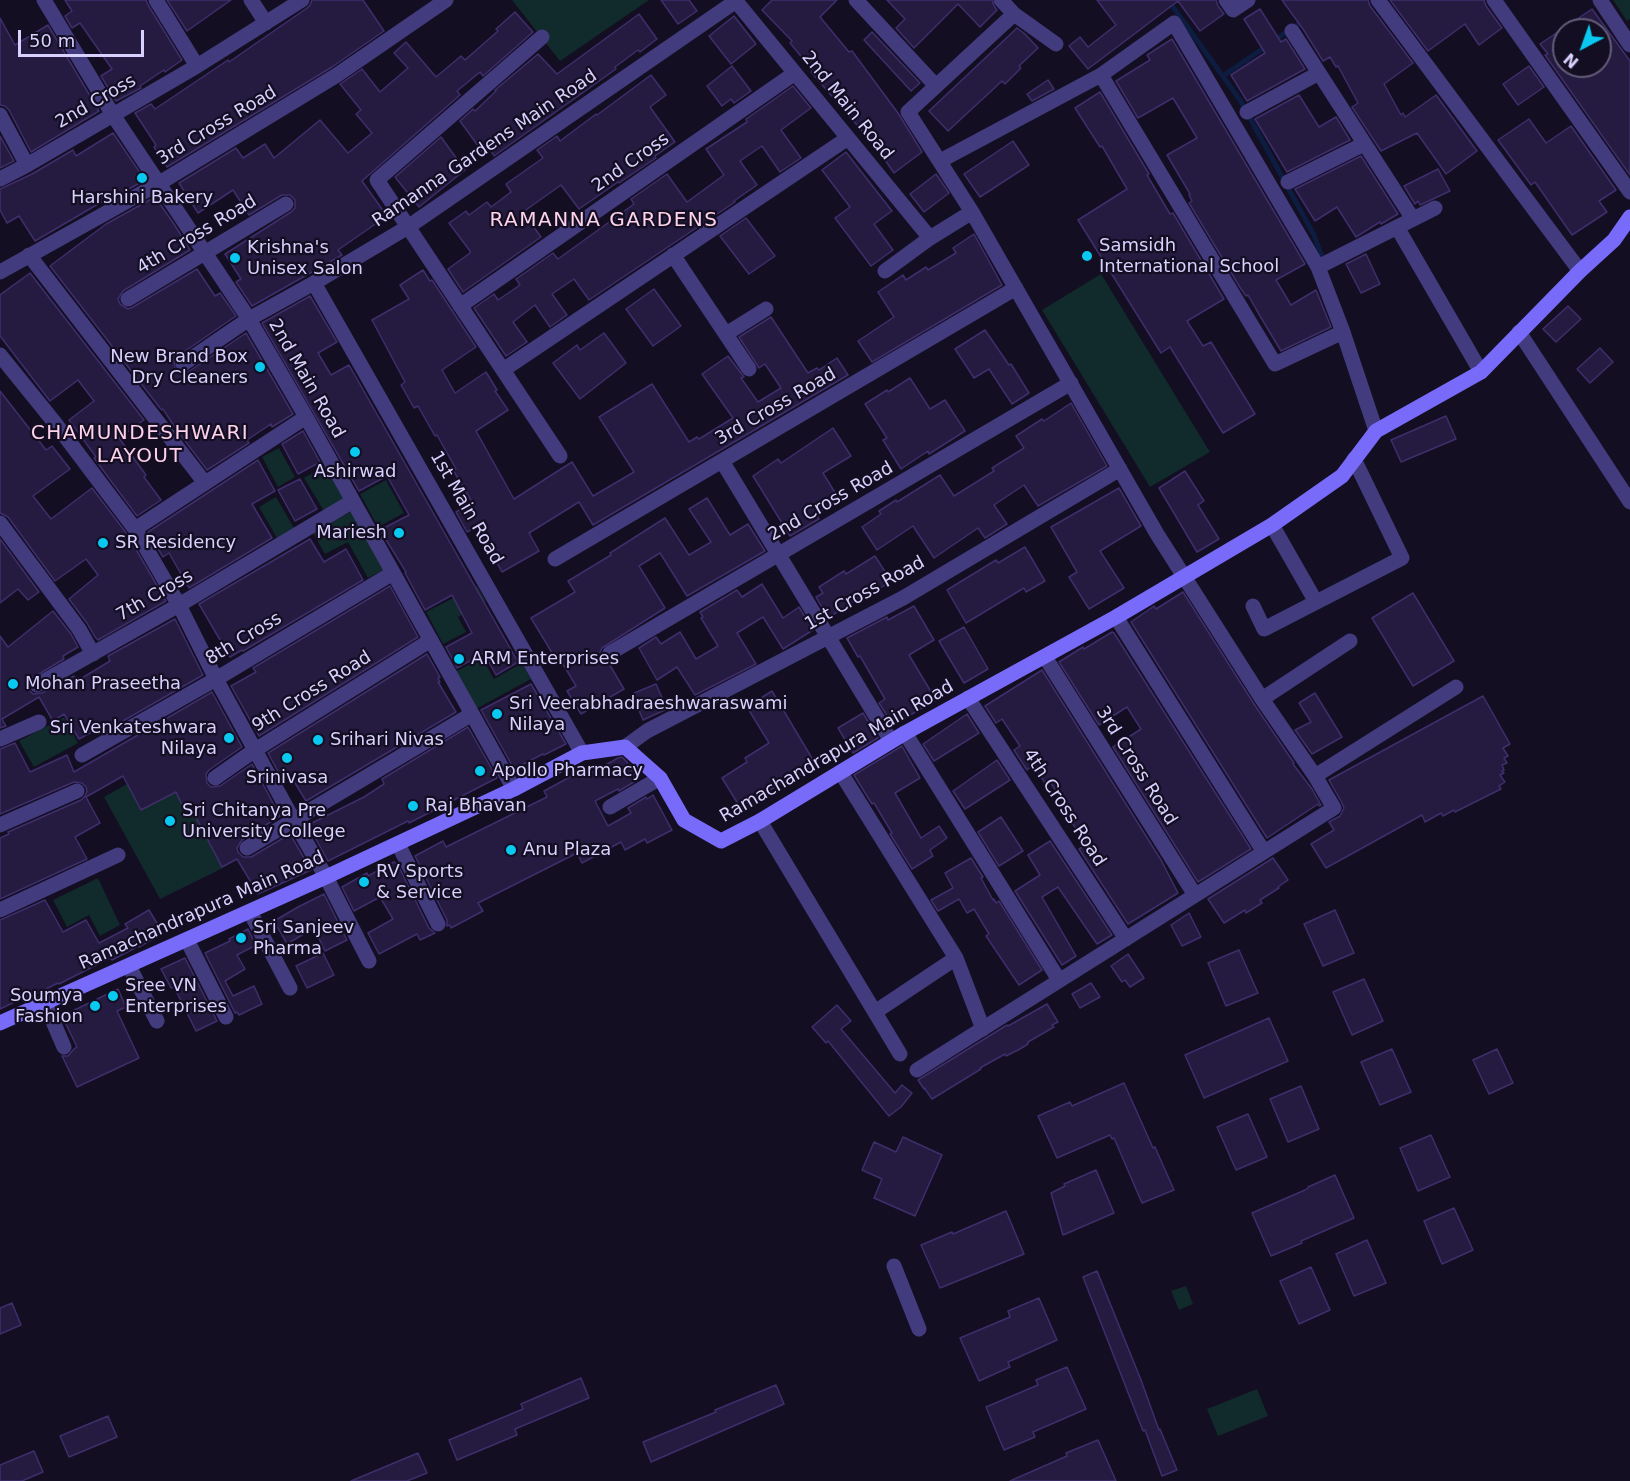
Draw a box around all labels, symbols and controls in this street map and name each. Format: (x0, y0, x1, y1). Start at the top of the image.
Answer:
scale bar (21, 18, 147, 56)
north arrow (1552, 18, 1612, 78)
text: 50 m (29, 30, 75, 51)
street label: 2nd Main Road (796, 47, 898, 165)
text: N (1560, 49, 1582, 72)
street label: Ramanna Gardens Main Road (369, 66, 601, 232)
street label: 2nd Cross (52, 70, 140, 134)
street label: 3rd Cross Road (153, 82, 281, 170)
street label: 2nd Cross (588, 129, 674, 197)
marker: Harshini Bakery (135, 171, 149, 185)
place label: Harshini Bakery (71, 187, 213, 209)
street label: 4th Cross Road (133, 191, 261, 279)
district label: RAMANNA GARDENS (490, 209, 718, 233)
place label: Samsidh International School (1099, 235, 1279, 278)
place label: Krishna's Unisex Salon (247, 237, 363, 280)
marker: Samsidh International School (1080, 249, 1094, 263)
marker: Krishna's Unisex Salon (228, 251, 242, 265)
street label: 2nd Main Road (263, 316, 349, 442)
place label: New Brand Box Dry Cleaners (110, 346, 248, 388)
marker: New Brand Box Dry Cleaners (253, 360, 267, 374)
street label: 3rd Cross Road (712, 364, 840, 450)
district label: CHAMUNDESHWARI LAYOUT (31, 422, 249, 469)
marker: Ashirwad (348, 445, 362, 459)
street label: 1st Main Road (425, 447, 507, 569)
street label: 2nd Cross Road (765, 458, 897, 546)
place label: Ashirwad (314, 461, 396, 483)
place label: Mariesh (316, 522, 387, 544)
marker: Mariesh (392, 526, 406, 540)
place label: SR Residency (115, 532, 236, 554)
marker: SR Residency (96, 536, 110, 550)
street label: 1st Cross Road (801, 552, 929, 636)
street label: 7th Cross (113, 565, 197, 627)
street label: 8th Cross (202, 608, 286, 670)
street label: 9th Cross Road (249, 647, 375, 737)
place label: ARM Enterprises (471, 648, 619, 670)
marker: ARM Enterprises (452, 652, 466, 666)
place label: Mohan Praseetha (25, 673, 181, 695)
street label: Ramachandrapura Main Road (716, 676, 958, 828)
marker: Mohan Praseetha (6, 677, 20, 691)
place label: Sri Veerabhadraeshwaraswami Nilaya (509, 693, 787, 736)
street label: 3rd Cross Road (1091, 703, 1181, 829)
marker: Sri Veerabhadraeshwaraswami Nilaya (490, 707, 504, 721)
place label: Sri Venkateshwara Nilaya (50, 717, 217, 760)
place label: Srihari Nivas (330, 729, 444, 751)
marker: Sri Venkateshwara Nilaya (222, 731, 236, 745)
marker: Srihari Nivas (311, 733, 325, 747)
street label: 4th Cross Road (1018, 745, 1110, 871)
marker: Srinivasa (280, 751, 294, 765)
place label: Apollo Pharmacy (492, 760, 643, 782)
marker: Apollo Pharmacy (473, 764, 487, 778)
place label: Srinivasa (246, 767, 328, 789)
place label: Raj Bhavan (425, 795, 527, 817)
marker: Raj Bhavan (406, 799, 420, 813)
place label: Sri Chitanya Pre University College (182, 800, 346, 842)
marker: Sri Chitanya Pre University College (163, 814, 177, 828)
place label: Anu Plaza (523, 839, 611, 861)
marker: Anu Plaza (504, 843, 518, 857)
street label: Ramachandrapura Main Road (76, 847, 328, 975)
place label: RV Sports & Service (376, 861, 463, 904)
marker: RV Sports & Service (357, 875, 371, 889)
place label: Sri Sanjeev Pharma (253, 917, 354, 960)
marker: Sri Sanjeev Pharma (234, 931, 248, 945)
place label: Sree VN Enterprises (125, 975, 227, 1018)
place label: Soumya Fashion (10, 985, 83, 1028)
marker: Sree VN Enterprises (106, 989, 120, 1003)
marker: Soumya Fashion (88, 999, 102, 1013)

